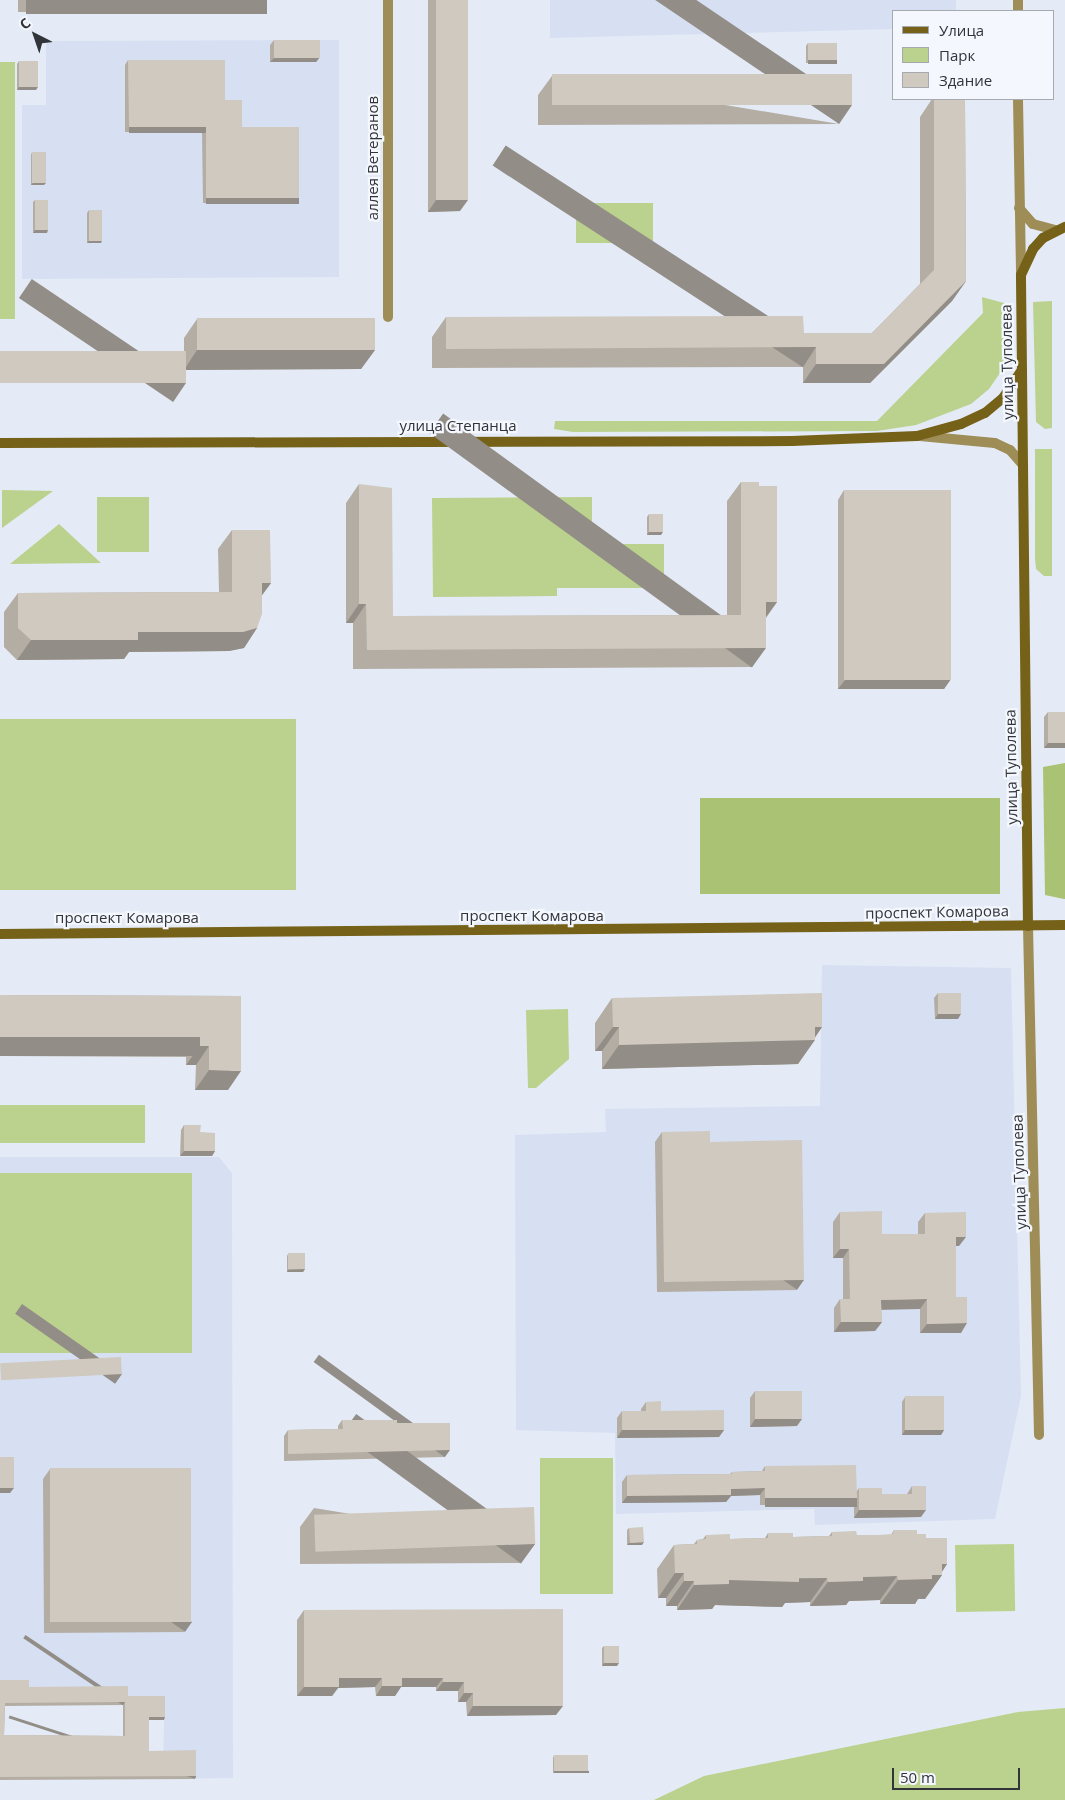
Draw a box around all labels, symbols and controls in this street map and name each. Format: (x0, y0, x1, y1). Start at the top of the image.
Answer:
north arrow (10, 10, 60, 60)
legend (892, 10, 1055, 100)
text: С (15, 13, 34, 33)
text: Улица (939, 20, 984, 40)
text: Парк (939, 45, 975, 65)
text: Здание (939, 70, 992, 90)
street label: аллея Ветеранов (364, 96, 382, 220)
street label: улица Туполева (997, 304, 1017, 420)
street label: улица Степанца (399, 417, 517, 435)
street label: улица Туполева (1001, 709, 1021, 825)
street label: проспект Комарова (865, 902, 1009, 922)
street label: проспект Комарова (460, 907, 604, 925)
street label: проспект Комарова (55, 909, 199, 927)
street label: улица Туполева (1008, 1114, 1030, 1230)
scale bar (895, 1758, 1022, 1790)
text: 50 m (900, 1767, 935, 1787)

